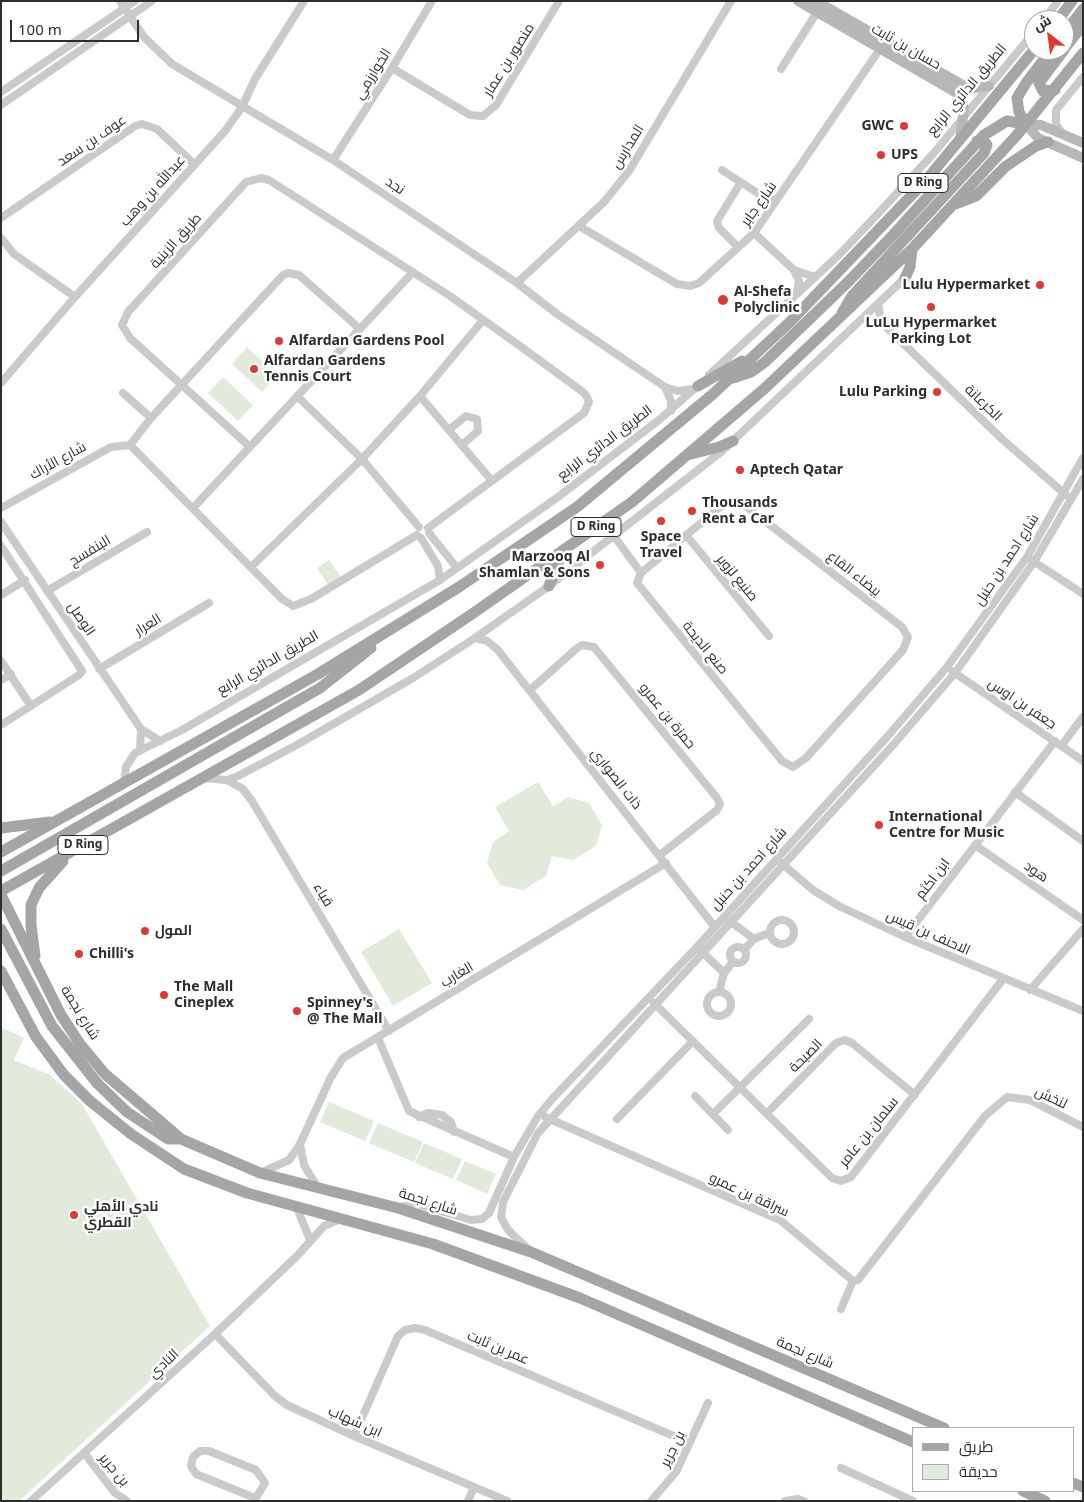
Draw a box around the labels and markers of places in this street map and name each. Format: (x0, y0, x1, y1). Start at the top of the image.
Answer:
place label: GWC (861, 118, 894, 134)
marker: GWC (898, 120, 910, 132)
place label: UPS (891, 147, 918, 163)
marker: UPS (875, 149, 887, 161)
place label: Lulu Hypermarket (903, 277, 1030, 293)
marker: Lulu Hypermarket (1034, 279, 1046, 291)
place label: Al-Shefa Polyclinic (734, 284, 800, 316)
marker: Al-Shefa Polyclinic (716, 293, 730, 307)
marker: LuLu Hypermarket Parking Lot (925, 301, 937, 313)
place label: LuLu Hypermarket Parking Lot (865, 315, 997, 348)
place label: Alfardan Gardens Pool (289, 333, 444, 349)
marker: Alfardan Gardens Pool (273, 335, 285, 347)
place label: Alfardan Gardens Tennis Court (264, 353, 385, 386)
marker: Alfardan Gardens Tennis Court (248, 363, 260, 375)
place label: Lulu Parking (839, 384, 927, 400)
marker: Lulu Parking (931, 386, 943, 398)
place label: Aptech Qatar (750, 462, 843, 478)
marker: Aptech Qatar (734, 464, 746, 476)
place label: Thousands Rent a Car (702, 495, 777, 528)
marker: Thousands Rent a Car (686, 505, 698, 517)
marker: Space Travel (655, 515, 667, 527)
place label: Space Travel (640, 529, 682, 562)
place label: Marzooq Al Shamlan & Sons (479, 549, 590, 582)
marker: Marzooq Al Shamlan & Sons (594, 559, 606, 571)
place label: International Centre for Music (889, 809, 1004, 842)
marker: International Centre for Music (873, 819, 885, 831)
place label: المول (155, 923, 192, 939)
marker: المول (139, 925, 151, 937)
place label: Chilli's (89, 946, 134, 962)
marker: Chilli's (73, 948, 85, 960)
place label: The Mall Cineplex (174, 979, 234, 1012)
marker: The Mall Cineplex (158, 989, 170, 1001)
place label: Spinney's @ The Mall (307, 995, 382, 1028)
marker: Spinney's @ The Mall (291, 1005, 303, 1017)
place label: نادي الأهلي القطري (84, 1199, 158, 1232)
marker: نادي الأهلي القطري (68, 1209, 80, 1221)

